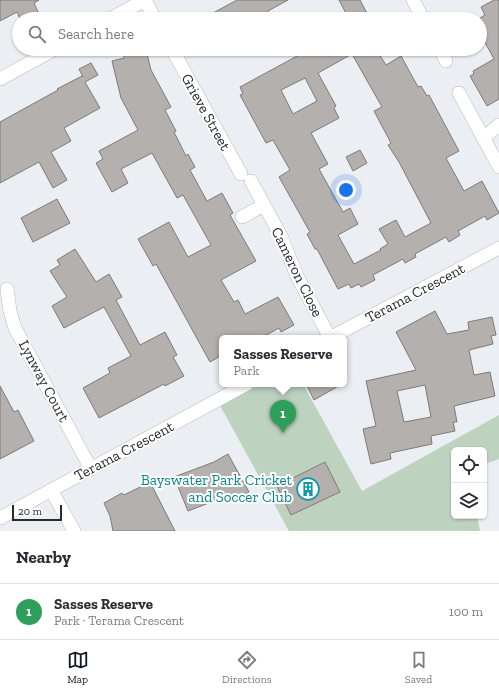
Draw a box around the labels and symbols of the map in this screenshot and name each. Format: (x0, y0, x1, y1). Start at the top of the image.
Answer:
street label: Grieve Street (178, 70, 235, 154)
your location (336, 180, 356, 200)
street label: Cameron Close (267, 224, 327, 320)
street label: Terama Crescent (362, 259, 468, 327)
street label: Lynway Court (15, 337, 73, 425)
pin: 1 (270, 400, 296, 433)
street label: Terama Crescent (71, 417, 177, 485)
place label: Bayswater Park Cricket and Soccer Club (141, 471, 292, 506)
building icon: Bayswater Park Cricket and Soccer Club (295, 476, 321, 502)
scale bar (12, 503, 62, 522)

